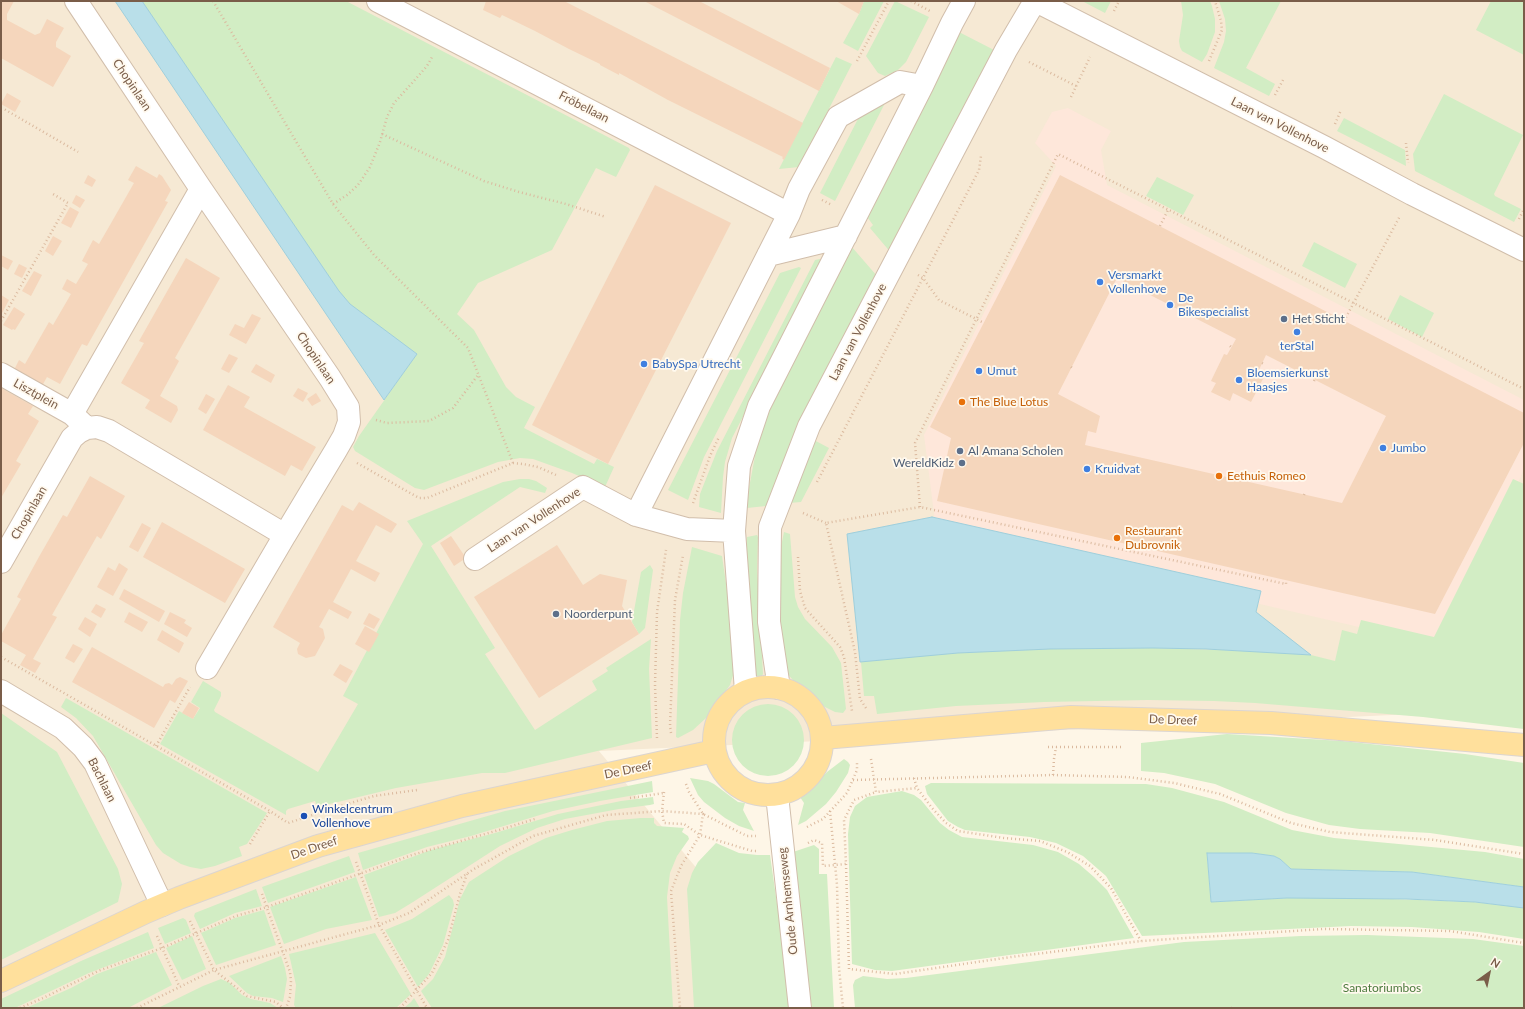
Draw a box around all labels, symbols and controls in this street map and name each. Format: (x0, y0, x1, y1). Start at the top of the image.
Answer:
street label: Chopinlaan (109, 56, 155, 114)
street label: Fröbellaan (556, 88, 612, 126)
street label: Laan van Vollenhove (1229, 94, 1331, 156)
place label: Versmarkt Vollenhove (1108, 268, 1166, 296)
marker: Versmarkt Vollenhove (1095, 277, 1105, 287)
street label: Laan van Vollenhove (826, 281, 890, 383)
place label: De Bikespecialist (1178, 291, 1249, 319)
marker: De Bikespecialist (1165, 300, 1175, 310)
place label: Het Sticht (1292, 312, 1345, 326)
marker: Het Sticht (1279, 314, 1289, 324)
marker: terStal (1292, 327, 1302, 337)
street label: Chopinlaan (293, 329, 339, 387)
place label: terStal (1280, 339, 1314, 353)
place label: BabySpa Utrecht (652, 357, 741, 371)
marker: BabySpa Utrecht (639, 359, 649, 369)
place label: Umut (987, 364, 1017, 378)
marker: Umut (974, 366, 984, 376)
place label: Bloemsierkunst Haasjes (1247, 366, 1328, 394)
marker: Bloemsierkunst Haasjes (1234, 375, 1244, 385)
street label: Lisztplein (11, 376, 61, 412)
place label: The Blue Lotus (970, 395, 1048, 409)
marker: The Blue Lotus (957, 397, 967, 407)
place label: Jumbo (1391, 441, 1426, 455)
marker: Jumbo (1378, 443, 1388, 453)
place label: Al Amana Scholen (968, 444, 1063, 458)
marker: Al Amana Scholen (955, 446, 965, 456)
place label: WereldKidz (893, 456, 954, 470)
marker: WereldKidz (957, 458, 967, 468)
place label: Kruidvat (1095, 462, 1140, 476)
marker: Kruidvat (1082, 464, 1092, 474)
place label: Eethuis Romeo (1227, 469, 1306, 483)
marker: Eethuis Romeo (1214, 471, 1224, 481)
street label: Chopinlaan (8, 484, 50, 542)
street label: Laan van Vollenhove (485, 485, 583, 555)
place label: Restaurant Dubrovnik (1125, 524, 1182, 552)
marker: Restaurant Dubrovnik (1112, 533, 1122, 543)
place label: Noorderpunt (564, 607, 632, 621)
marker: Noorderpunt (551, 609, 561, 619)
street label: De Dreef (1149, 712, 1197, 728)
street label: Bachlaan (85, 756, 119, 804)
street label: De Dreef (603, 758, 653, 782)
place label: Winkelcentrum Vollenhove (312, 802, 393, 830)
marker: Winkelcentrum Vollenhove (299, 811, 309, 821)
street label: De Dreef (289, 833, 339, 863)
street label: Oude Arnhemseweg (775, 847, 801, 955)
north arrow (1469, 953, 1509, 993)
text: N (1489, 955, 1503, 970)
park label: Sanatoriumbos (1343, 981, 1421, 995)

